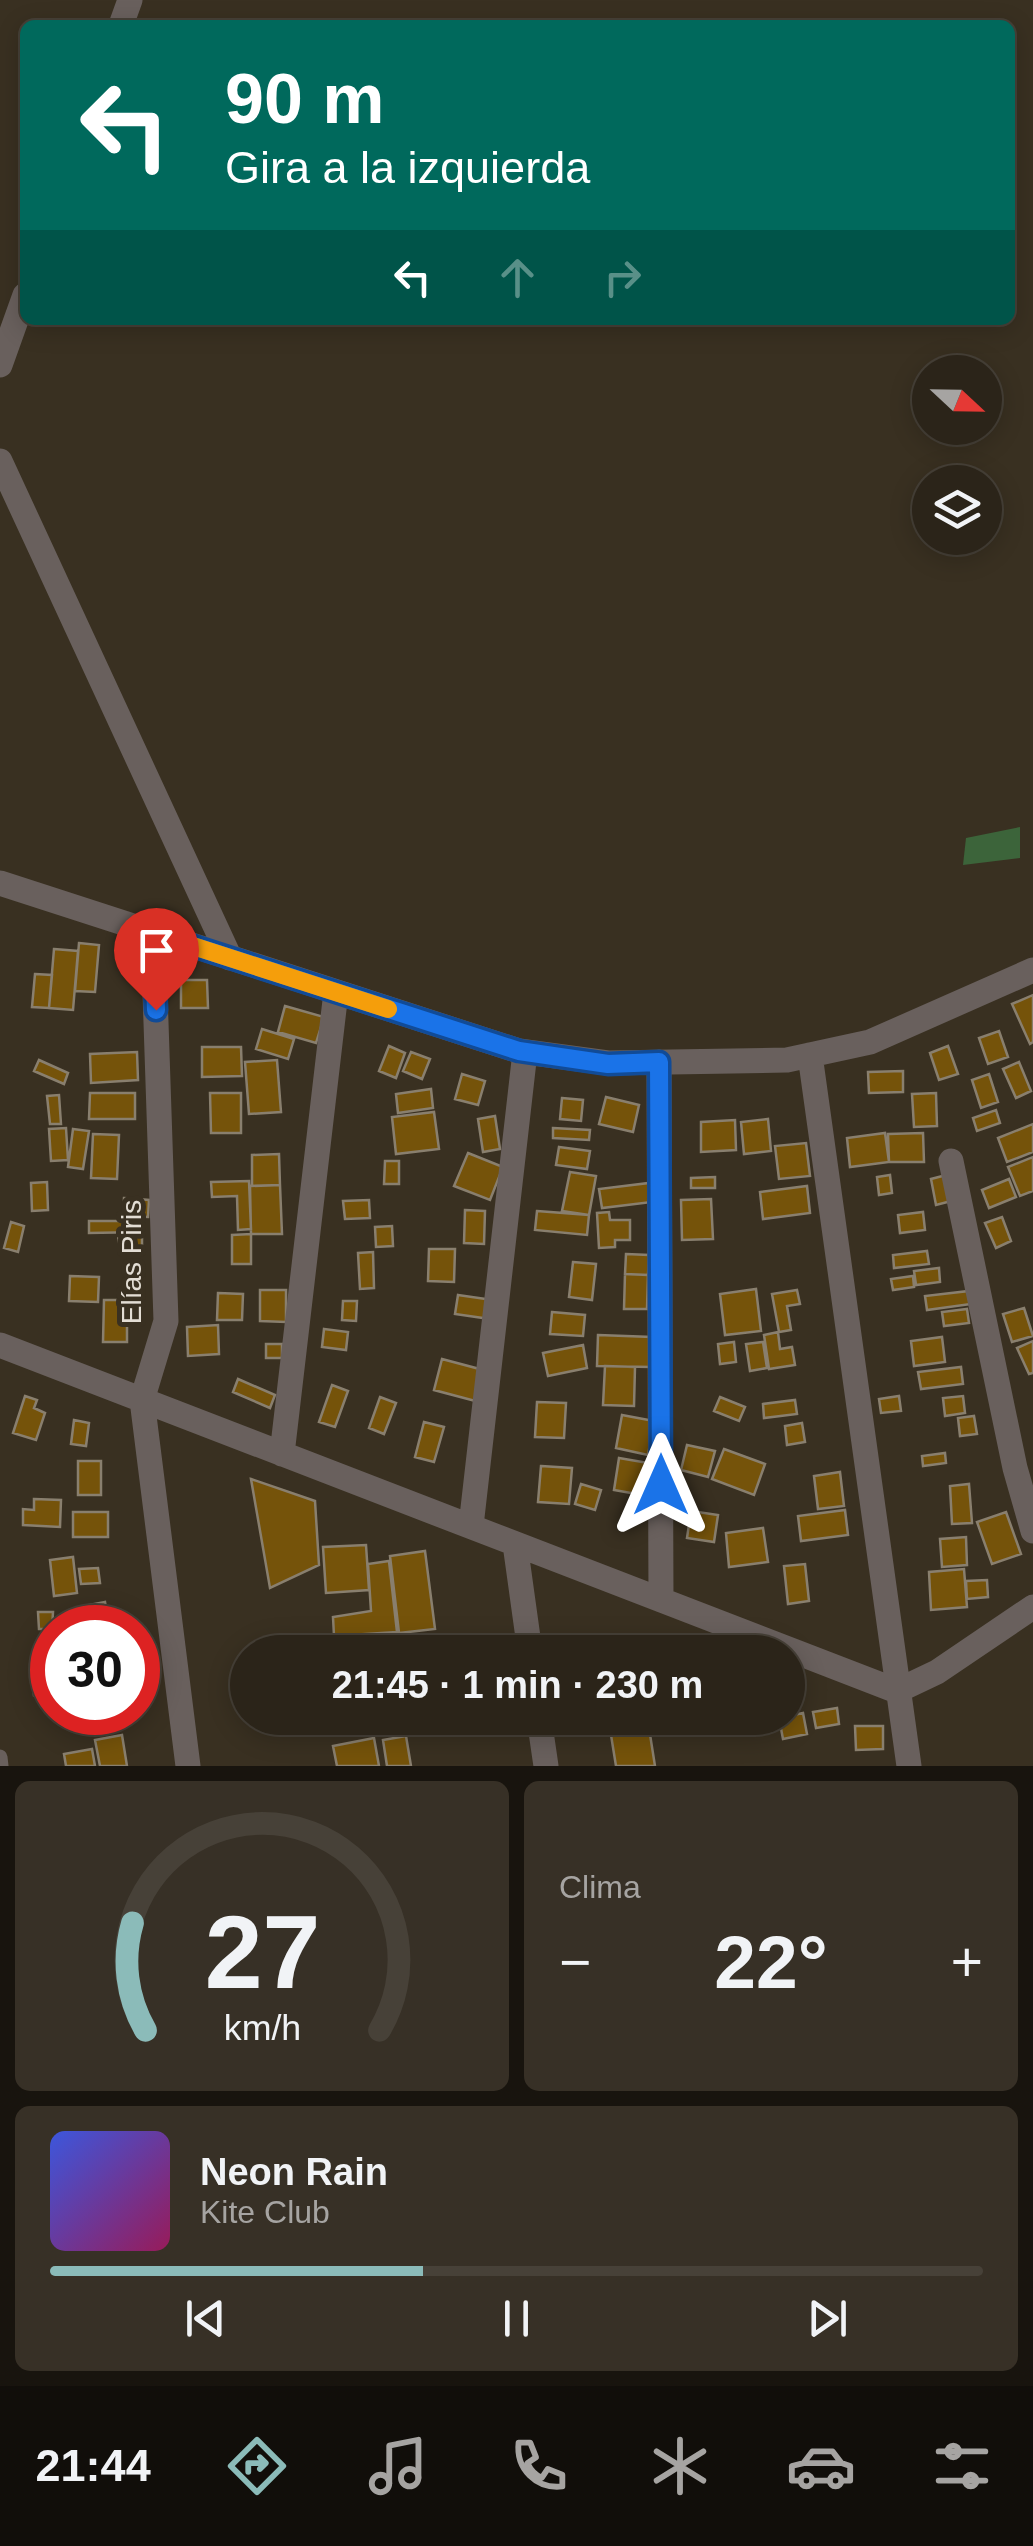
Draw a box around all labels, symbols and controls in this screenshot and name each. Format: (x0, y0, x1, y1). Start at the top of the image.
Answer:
icon: left (60, 60, 190, 190)
text: 90 m (225, 60, 385, 138)
text: Gira a la izquierda (225, 142, 590, 193)
icon: left (385, 250, 440, 305)
icon: ahead (490, 250, 545, 305)
icon: right (595, 250, 650, 305)
north arrow (912, 355, 1002, 445)
map controls (912, 355, 1002, 555)
button: layers (912, 465, 1002, 555)
pin (114, 908, 199, 1011)
icon: arrive (129, 923, 184, 978)
street label: Elías Piris (116, 1200, 147, 1324)
position arrow (609, 1433, 713, 1537)
speed limit sign: 30 (30, 1605, 160, 1735)
text: 21:45 · 1 min · 230 m (332, 1664, 703, 1706)
text: Clima (559, 1869, 641, 1905)
text: 27 (204, 1894, 320, 2010)
text: 22° (714, 1920, 828, 2004)
text: − (559, 1931, 591, 1993)
text: + (951, 1931, 983, 1993)
text: km/h (223, 2008, 301, 2048)
text: Neon Rain (200, 2151, 388, 2193)
text: Kite Club (200, 2194, 330, 2230)
icon: previous (178, 2291, 233, 2346)
icon: pause (489, 2291, 544, 2346)
icon: next (800, 2291, 855, 2346)
icon: directions (222, 2431, 292, 2501)
icon: music (363, 2431, 433, 2501)
icon: phone (504, 2431, 574, 2501)
icon: climate (645, 2431, 715, 2501)
icon: car (786, 2431, 856, 2501)
icon: filters (927, 2431, 997, 2501)
text: 21:44 (36, 2440, 151, 2491)

